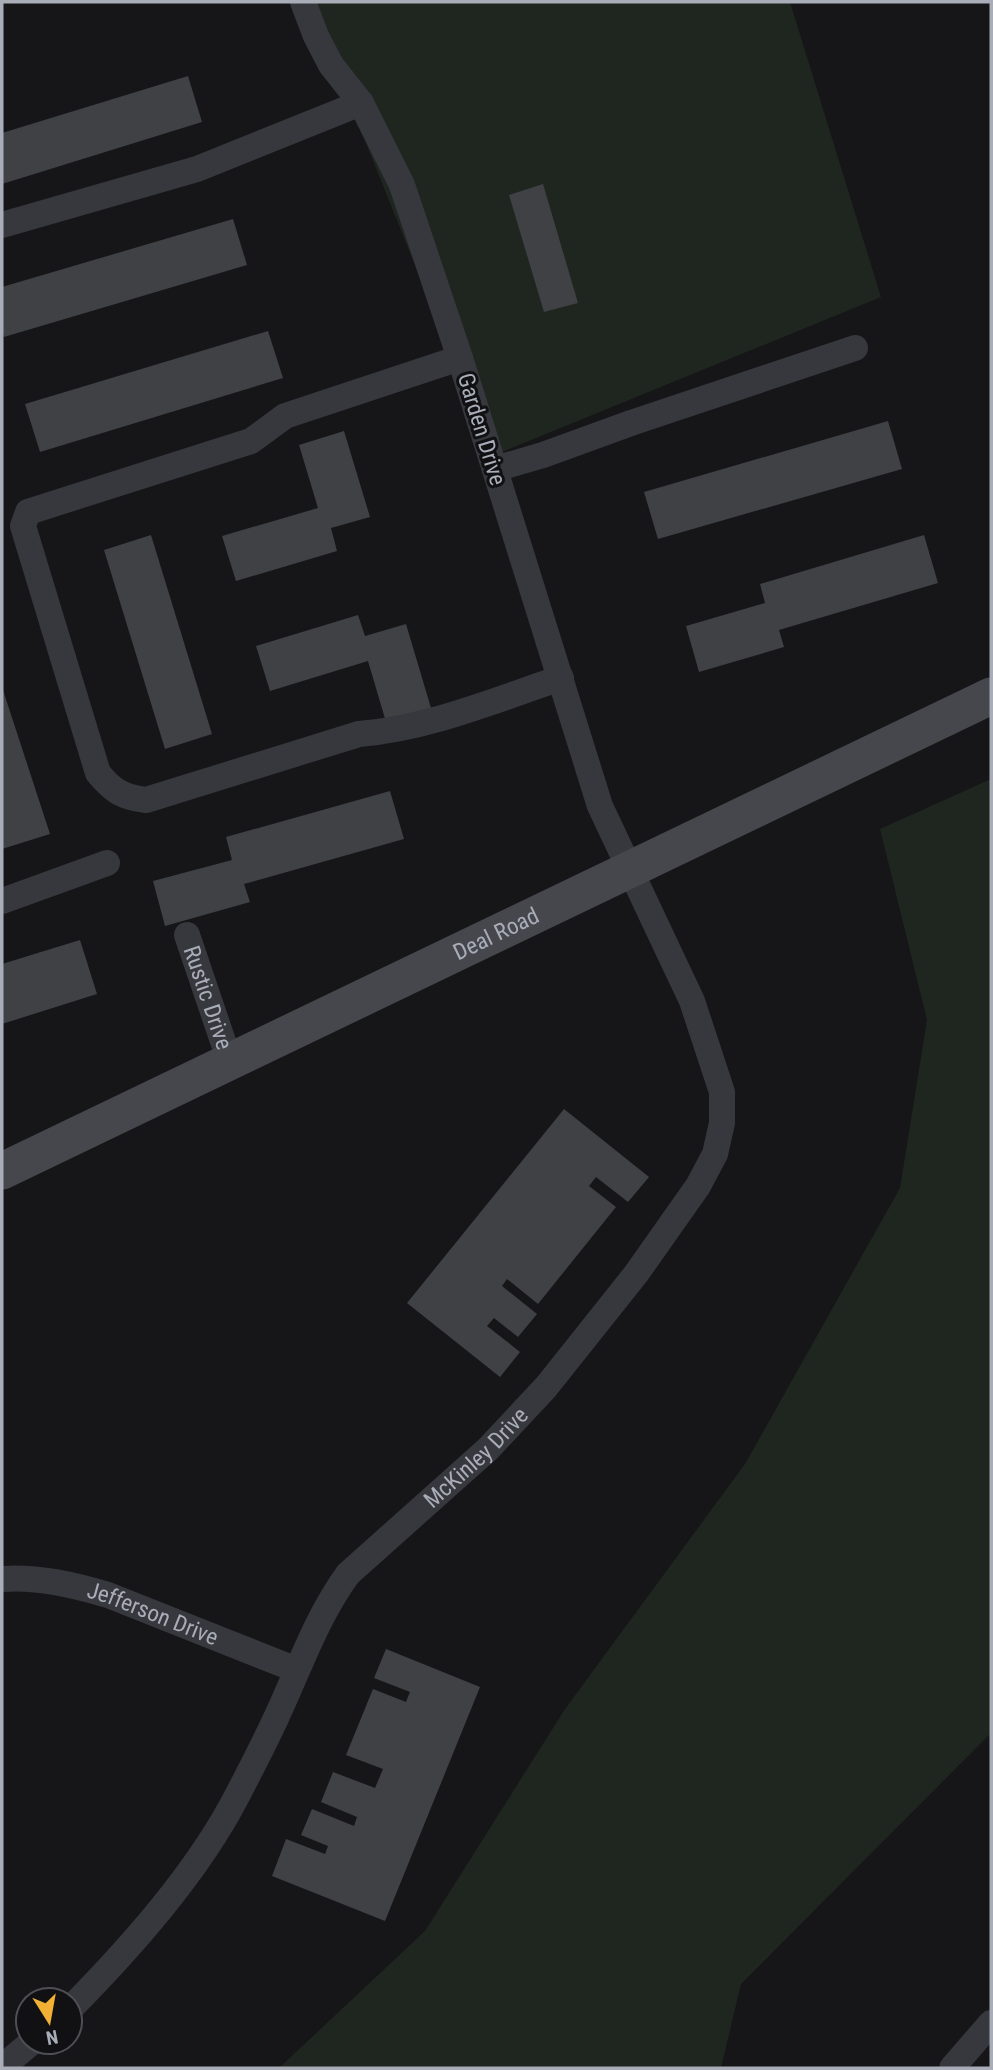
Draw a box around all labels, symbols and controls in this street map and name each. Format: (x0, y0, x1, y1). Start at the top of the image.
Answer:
street label: Garden Drive (452, 370, 511, 489)
street label: Deal Road (449, 902, 543, 966)
street label: Rustic Drive (178, 942, 238, 1053)
street label: McKinley Drive (418, 1402, 534, 1514)
street label: Jefferson Drive (84, 1577, 222, 1651)
north arrow (14, 1986, 84, 2056)
text: N (44, 2025, 60, 2050)

